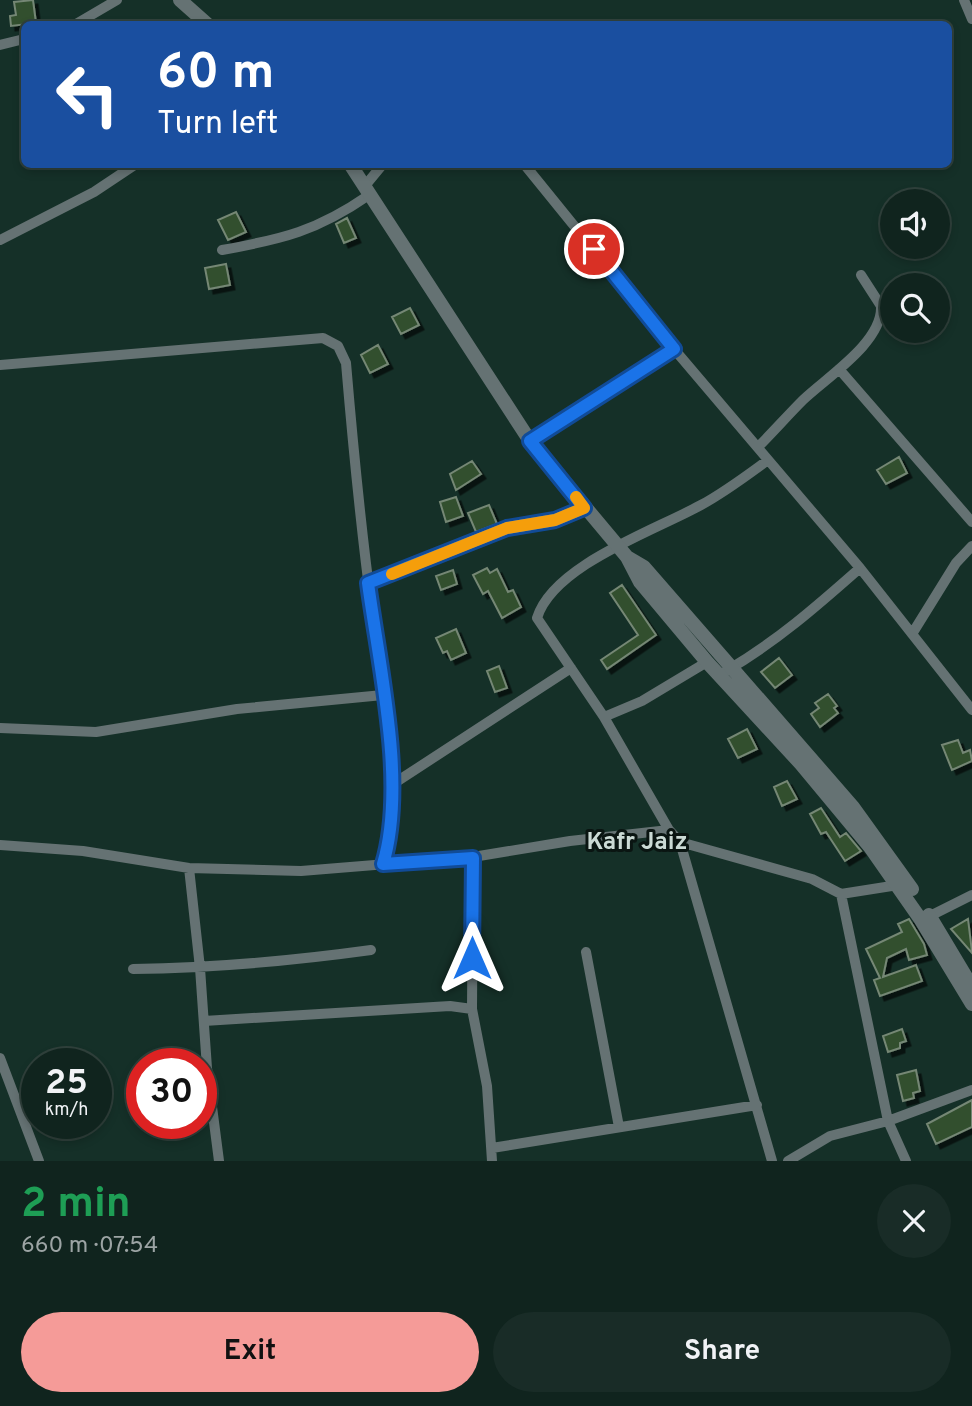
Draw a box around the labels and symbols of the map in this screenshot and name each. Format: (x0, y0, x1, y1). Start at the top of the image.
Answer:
pin (564, 219, 624, 279)
district label: Kafr Jaiz (587, 828, 687, 858)
position arrow (435, 921, 509, 995)
speed limit sign: 30 (126, 1048, 217, 1139)

